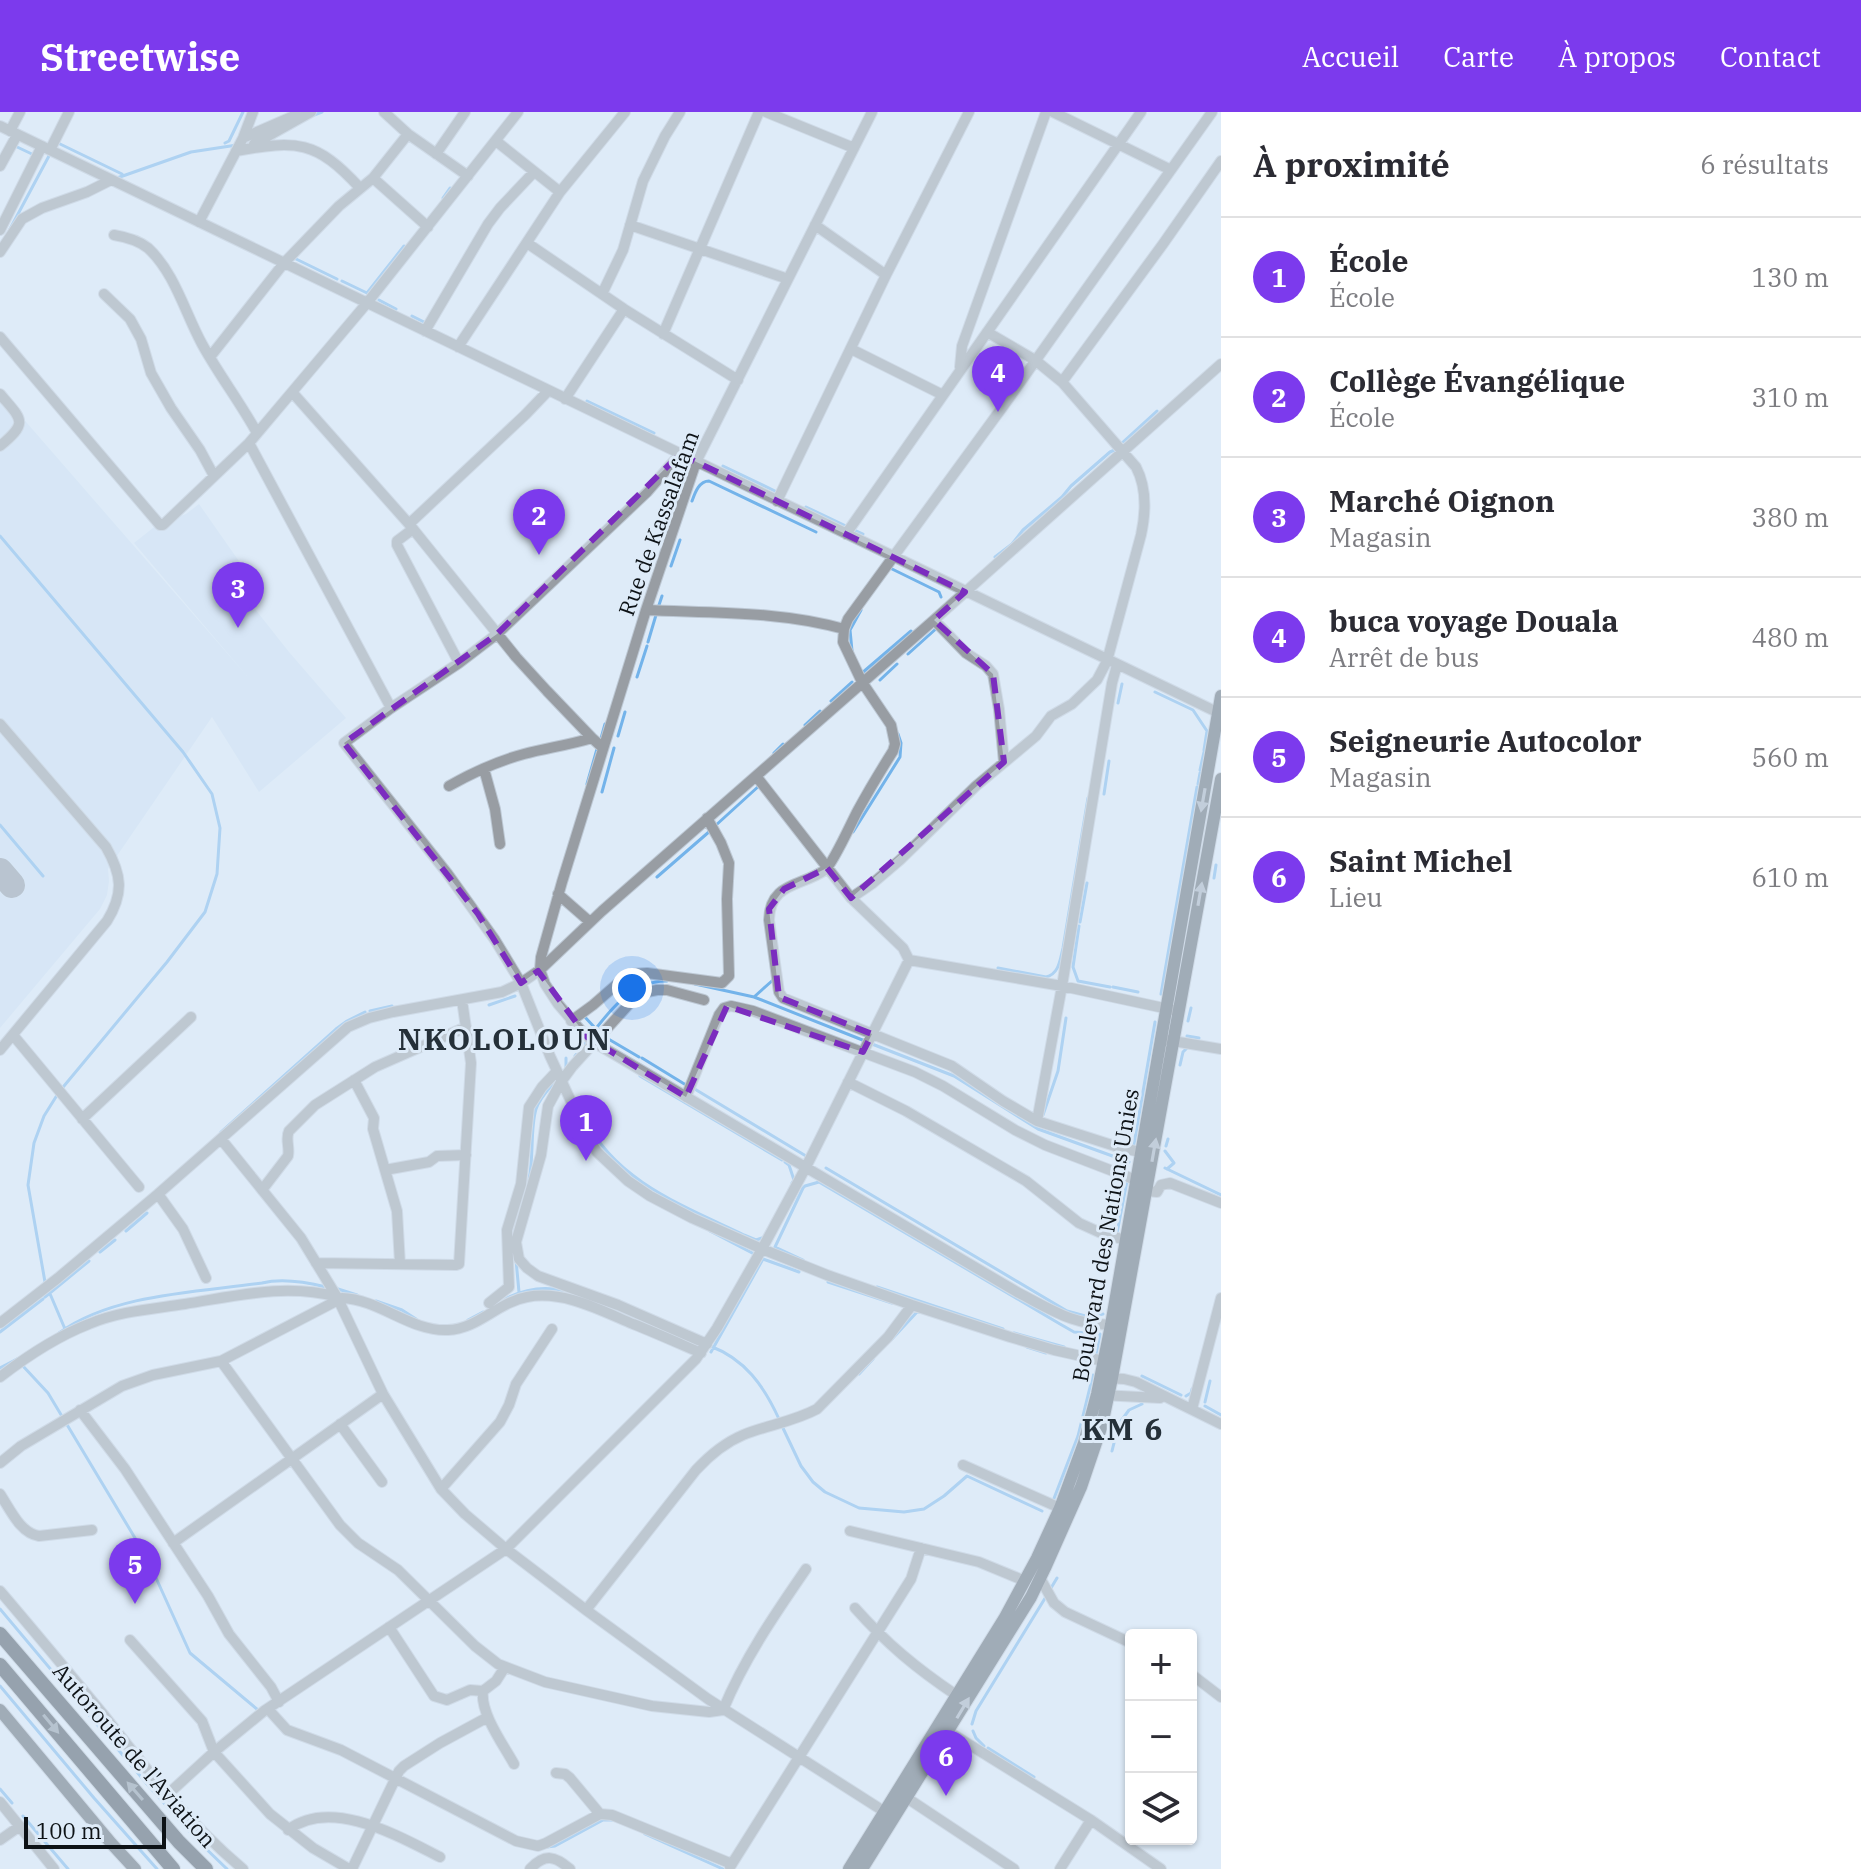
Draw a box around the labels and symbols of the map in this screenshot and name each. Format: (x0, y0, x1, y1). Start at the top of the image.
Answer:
pin: 4 (972, 346, 1024, 412)
street label: Rue de Kassalafam (611, 426, 705, 620)
pin: 2 (513, 489, 565, 555)
pin: 3 (212, 562, 264, 628)
one-way arrow (1196, 788, 1208, 813)
one-way arrow (1194, 882, 1206, 907)
your location (612, 968, 652, 1008)
district label: NKOLOLOUN (398, 1019, 612, 1058)
street label: Boulevard des Nations Unies (1065, 1086, 1145, 1384)
pin: 1 (560, 1095, 612, 1161)
one-way arrow (1148, 1138, 1160, 1163)
district label: KM 6 (1082, 1409, 1164, 1448)
pin: 5 (109, 1538, 161, 1604)
street label: Autoroute de l'Aviation (47, 1657, 223, 1853)
one-way arrow (955, 1697, 969, 1719)
one-way arrow (42, 1714, 59, 1734)
pin: 6 (920, 1730, 972, 1796)
one-way arrow (127, 1781, 144, 1801)
scale bar (24, 1813, 166, 1849)

